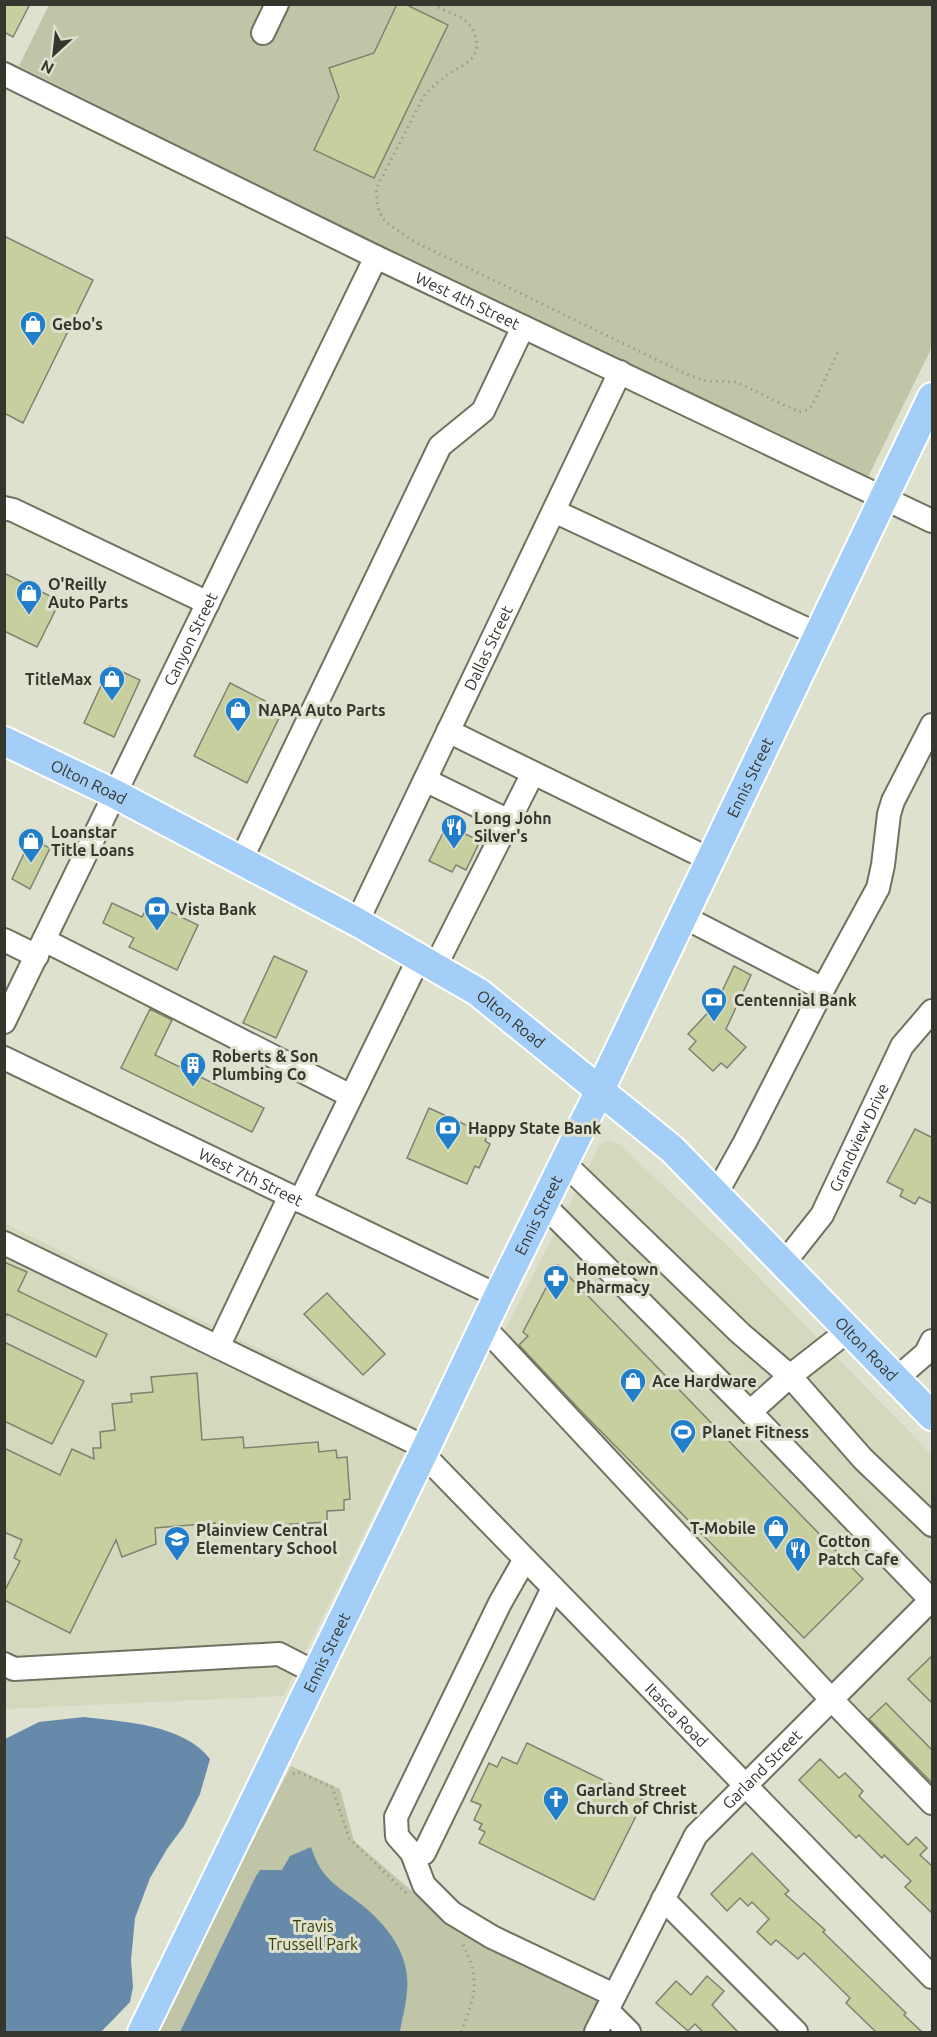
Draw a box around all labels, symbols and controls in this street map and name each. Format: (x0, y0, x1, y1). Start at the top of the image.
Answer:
north arrow (24, 24, 84, 84)
text: N (38, 57, 57, 78)
street label: West 4th Street (413, 268, 523, 333)
shop icon: Gebo's (18, 309, 48, 347)
place label: Gebo's (52, 315, 103, 333)
place label: O'Reilly Auto Parts (48, 575, 128, 611)
shop icon: O'Reilly Auto Parts (14, 578, 44, 616)
street label: Canyon Street (160, 589, 221, 689)
street label: Dallas Street (460, 602, 516, 693)
shop icon: TitleMax (97, 664, 127, 702)
place label: TitleMax (25, 670, 92, 688)
shop icon: NAPA Auto Parts (223, 695, 253, 733)
place label: NAPA Auto Parts (258, 701, 386, 719)
street label: Ennis Street (723, 734, 777, 820)
street label: Olton Road (48, 756, 130, 808)
place label: Long John Silver's (474, 809, 552, 845)
restaurant icon: Long John Silver's (439, 812, 469, 850)
place label: Loanstar Title Loans (51, 823, 134, 859)
shop icon: Loanstar Title Loans (16, 826, 46, 864)
bank icon: Vista Bank (142, 894, 172, 932)
place label: Vista Bank (176, 900, 257, 918)
bank icon: Centennial Bank (699, 985, 729, 1023)
street label: Olton Road (473, 986, 549, 1051)
place label: Centennial Bank (734, 991, 857, 1009)
place label: Roberts & Son Plumbing Co (212, 1047, 318, 1083)
building icon: Roberts & Son Plumbing Co (178, 1050, 208, 1088)
street label: Grandview Drive (825, 1080, 892, 1195)
bank icon: Happy State Bank (433, 1113, 463, 1151)
place label: Happy State Bank (468, 1119, 601, 1137)
street label: West 7th Street (196, 1144, 306, 1210)
street label: Ennis Street (511, 1172, 566, 1258)
place label: Hometown Pharmacy (576, 1260, 658, 1296)
pharmacy icon: Hometown Pharmacy (541, 1263, 571, 1301)
street label: Olton Road (832, 1313, 902, 1384)
shop icon: Ace Hardware (618, 1366, 648, 1404)
place label: Ace Hardware (652, 1372, 757, 1390)
sports icon: Planet Fitness (668, 1417, 698, 1455)
place label: Planet Fitness (702, 1423, 809, 1441)
shop icon: T-Mobile (761, 1513, 791, 1551)
place label: T-Mobile (690, 1519, 756, 1537)
place label: Plainview Central Elementary School (196, 1521, 337, 1557)
school or university icon: Plainview Central Elementary School (162, 1524, 192, 1562)
place label: Cotton Patch Cafe (818, 1532, 899, 1568)
restaurant icon: Cotton Patch Cafe (783, 1535, 813, 1573)
street label: Ennis Street (300, 1609, 354, 1695)
street label: Itasca Road (642, 1679, 712, 1750)
street label: Garland Street (719, 1725, 806, 1812)
place label: Garland Street Church of Christ (576, 1781, 698, 1817)
church icon: Garland Street Church of Christ (541, 1784, 571, 1822)
park label: Travis Trussell Park (268, 1917, 358, 1953)

